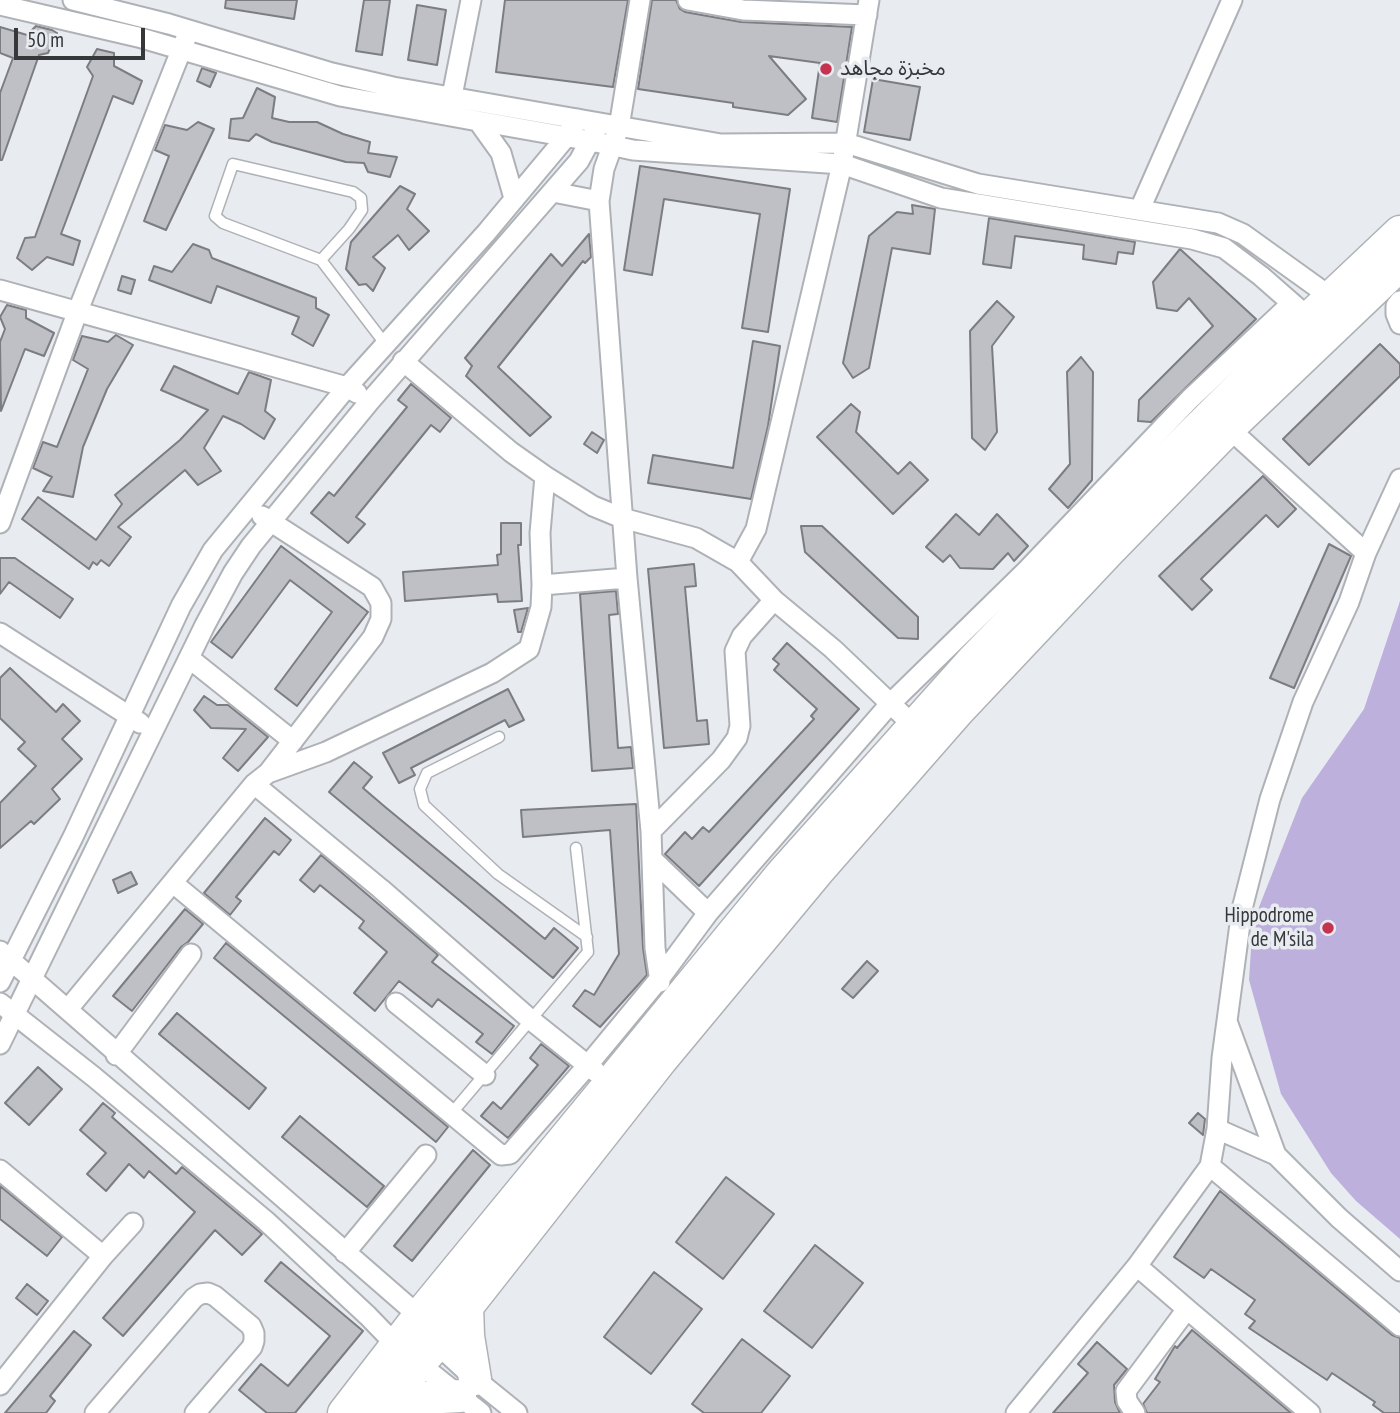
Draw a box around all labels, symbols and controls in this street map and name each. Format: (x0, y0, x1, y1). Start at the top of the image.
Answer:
scale bar (18, 14, 149, 58)
text: 50 m (27, 26, 64, 53)
place label: مخبزة مجاهد (840, 56, 946, 82)
marker: مخبزة مجاهد (818, 61, 834, 77)
place label: Hippodrome de M'sila (1225, 903, 1314, 953)
marker: Hippodrome de M'sila (1320, 920, 1336, 936)

